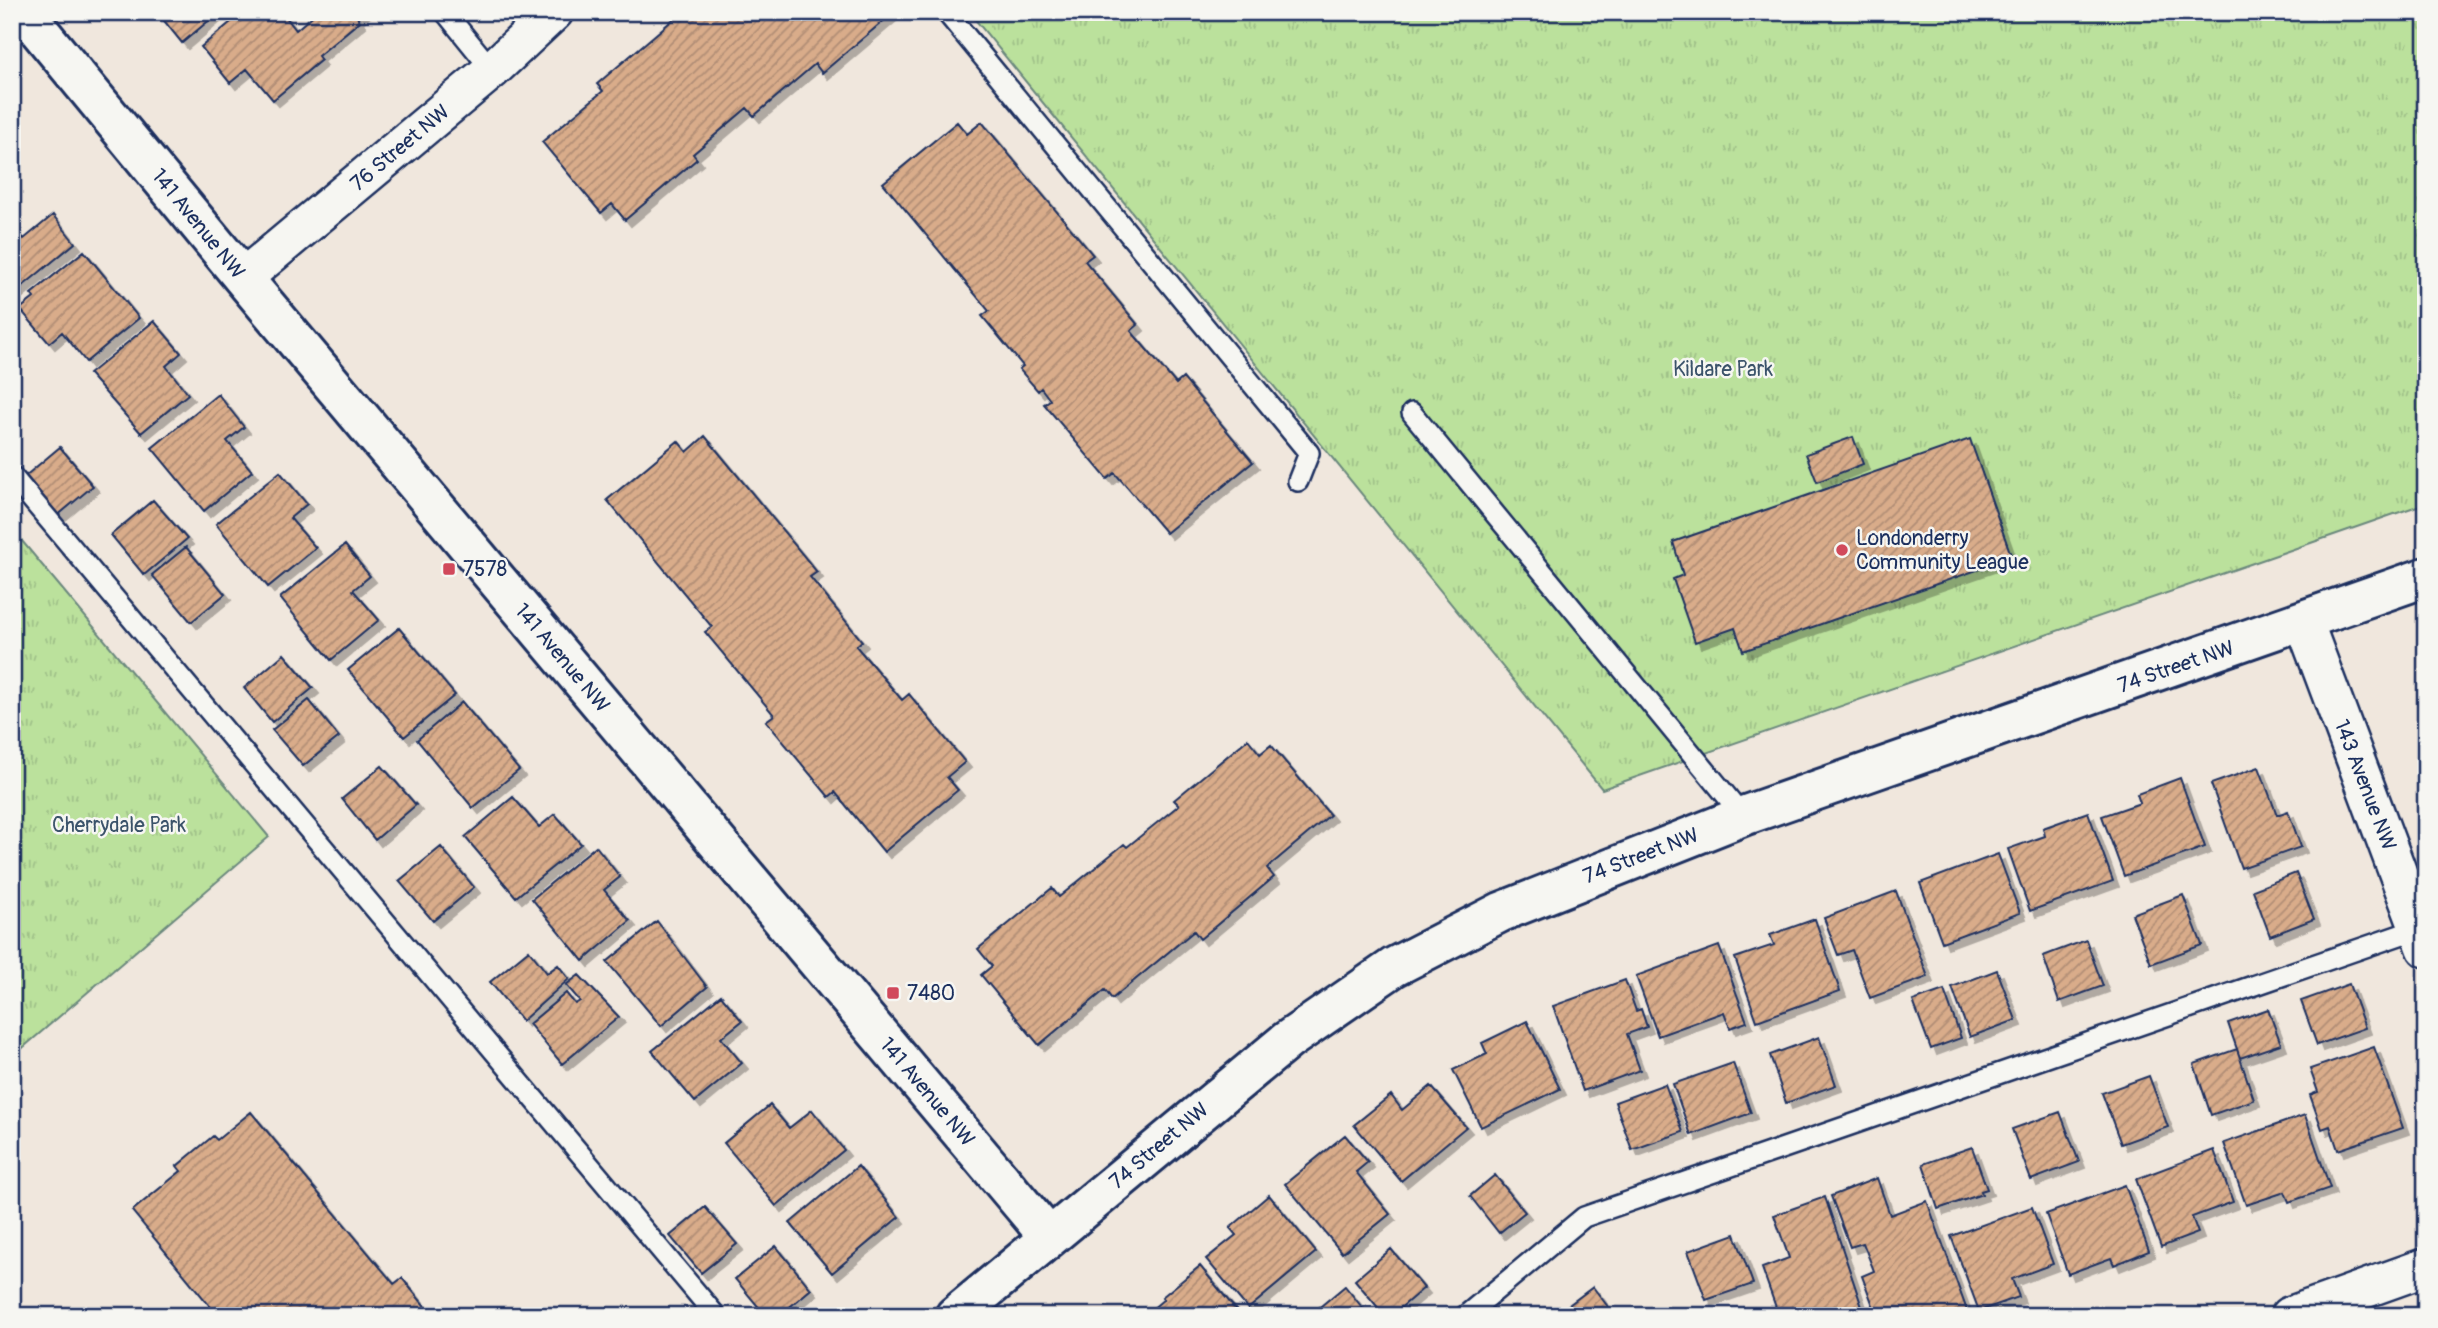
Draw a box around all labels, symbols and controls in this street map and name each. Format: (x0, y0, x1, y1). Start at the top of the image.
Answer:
street label: 76 Street NW (345, 99, 455, 197)
street label: 141 Avenue NW (145, 163, 251, 285)
park label: Kildare Park (1673, 356, 1773, 383)
place label: Londonderry Community League (1856, 525, 2029, 576)
marker: Londonderry Community League (1834, 542, 1850, 558)
place label: 7578 (463, 556, 507, 583)
marker: 7578 (441, 561, 457, 577)
street label: 141 Avenue NW (508, 598, 616, 718)
street label: 74 Street NW (2114, 634, 2238, 700)
street label: 143 Avenue NW (2328, 716, 2402, 854)
park label: Cherrydale Park (52, 812, 186, 839)
street label: 74 Street NW (1579, 822, 1703, 890)
place label: 7480 (907, 980, 955, 1007)
marker: 7480 (885, 985, 901, 1001)
street label: 141 Avenue NW (873, 1032, 981, 1152)
street label: 74 Street NW (1104, 1097, 1214, 1195)

